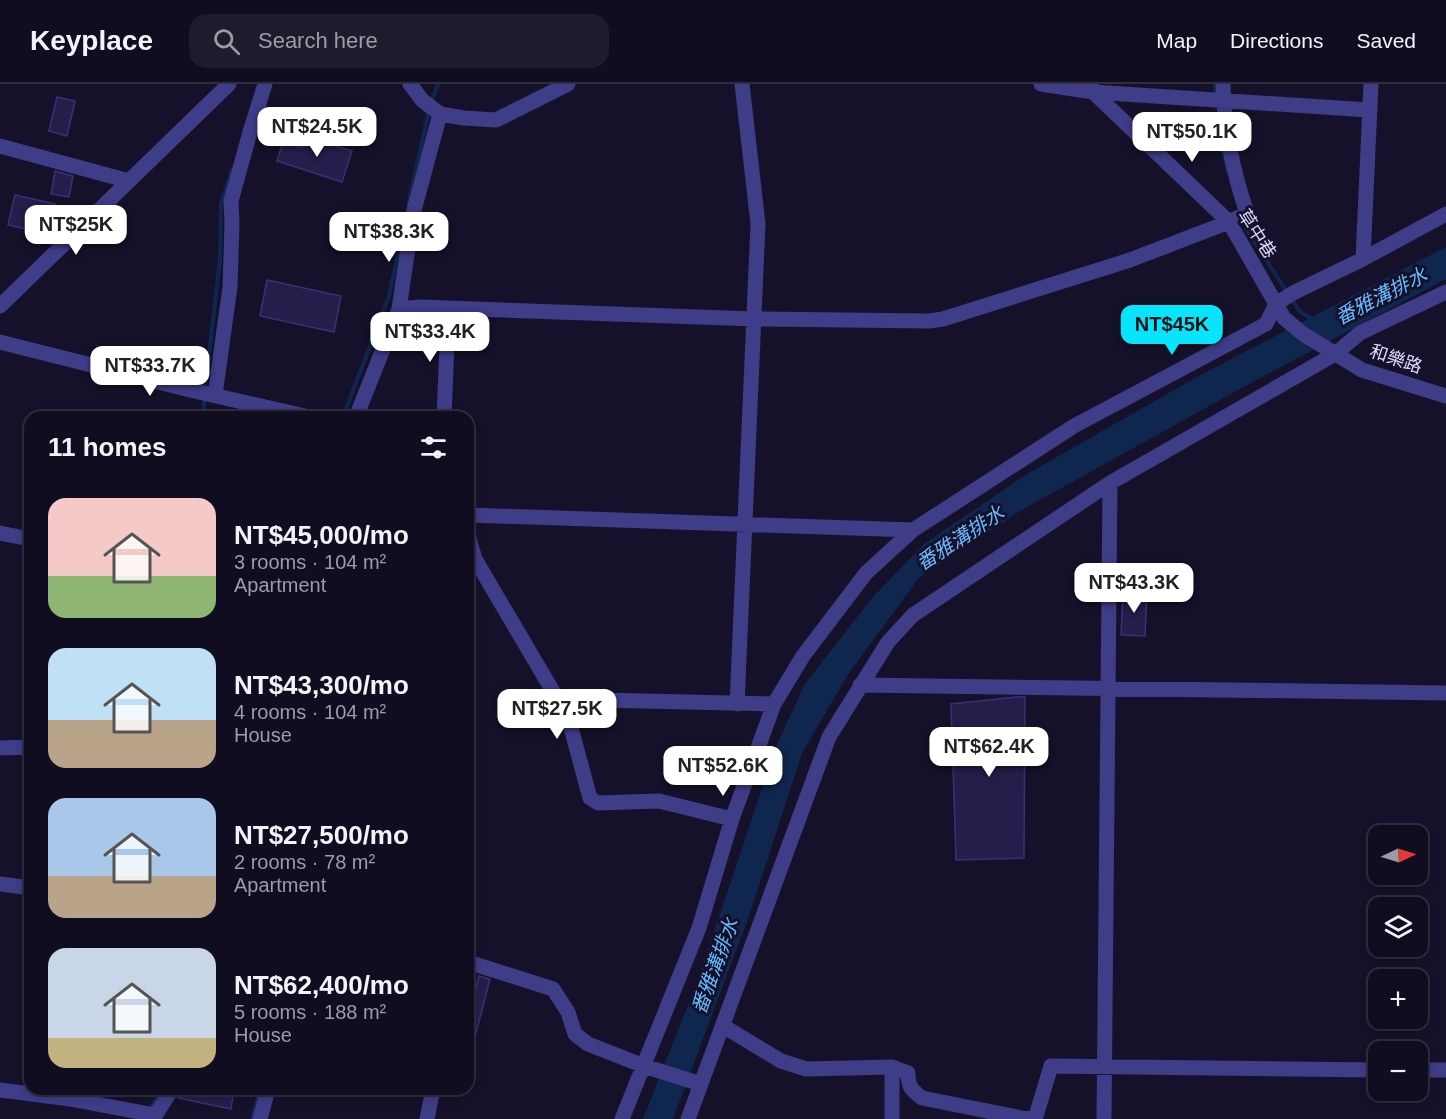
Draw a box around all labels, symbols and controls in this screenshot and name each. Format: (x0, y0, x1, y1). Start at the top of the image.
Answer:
search box (189, 14, 609, 68)
text: Keyplace (30, 25, 153, 56)
icon: search (210, 25, 243, 58)
text: Search here (258, 28, 378, 53)
text: Map (1156, 29, 1197, 52)
text: Directions (1230, 29, 1323, 52)
text: Saved (1356, 29, 1416, 52)
pin: NT$24.5K (255, 107, 379, 158)
pin: NT$50.1K (1130, 112, 1254, 163)
text: NT$24.5K (271, 115, 363, 137)
text: NT$50.1K (1146, 120, 1238, 142)
pin: NT$25K (27, 205, 125, 256)
street label: 草中巷 (1234, 206, 1280, 262)
pin: NT$38.3K (327, 212, 451, 263)
text: NT$25K (39, 213, 113, 235)
text: NT$38.3K (343, 220, 435, 242)
water label: 番雅溝排水 (1331, 263, 1431, 329)
pin: NT$45K (1123, 305, 1221, 356)
pin: NT$33.4K (368, 312, 492, 363)
text: NT$45K (1135, 313, 1209, 335)
text: NT$33.4K (384, 320, 476, 342)
street label: 和樂路 (1367, 341, 1425, 377)
pin: NT$33.7K (88, 346, 212, 397)
text: NT$33.7K (104, 354, 196, 376)
icon: filters (417, 431, 450, 464)
text: 11 homes (48, 432, 167, 462)
water label: 番雅溝排水 (912, 501, 1009, 574)
text: NT$45,000/mo (234, 520, 409, 550)
icon: home (96, 522, 168, 594)
text: 3 rooms · 104 m² (234, 551, 386, 573)
pin: NT$43.3K (1072, 563, 1196, 614)
text: NT$43.3K (1088, 571, 1180, 593)
text: Apartment (234, 574, 326, 596)
text: NT$43,300/mo (234, 670, 409, 700)
icon: home (96, 672, 168, 744)
pin: NT$27.5K (495, 689, 619, 740)
text: NT$27.5K (511, 697, 603, 719)
text: 4 rooms · 104 m² (234, 701, 386, 723)
text: House (234, 724, 292, 746)
pin: NT$62.4K (927, 727, 1051, 778)
text: NT$62.4K (943, 735, 1035, 757)
pin: NT$52.6K (661, 746, 785, 797)
text: NT$52.6K (677, 754, 769, 776)
text: NT$27,500/mo (234, 820, 409, 850)
icon: home (96, 822, 168, 894)
north arrow (1368, 825, 1428, 885)
map controls (1368, 825, 1428, 1101)
text: 2 rooms · 78 m² (234, 851, 375, 873)
text: Apartment (234, 874, 326, 896)
button: layers (1368, 897, 1428, 957)
water label: 番雅溝排水 (688, 914, 743, 1017)
button: + (1368, 969, 1428, 1029)
text: NT$62,400/mo (234, 970, 409, 1000)
icon: home (96, 972, 168, 1044)
text: 5 rooms · 188 m² (234, 1001, 386, 1023)
text: House (234, 1024, 292, 1046)
button: − (1368, 1041, 1428, 1101)

